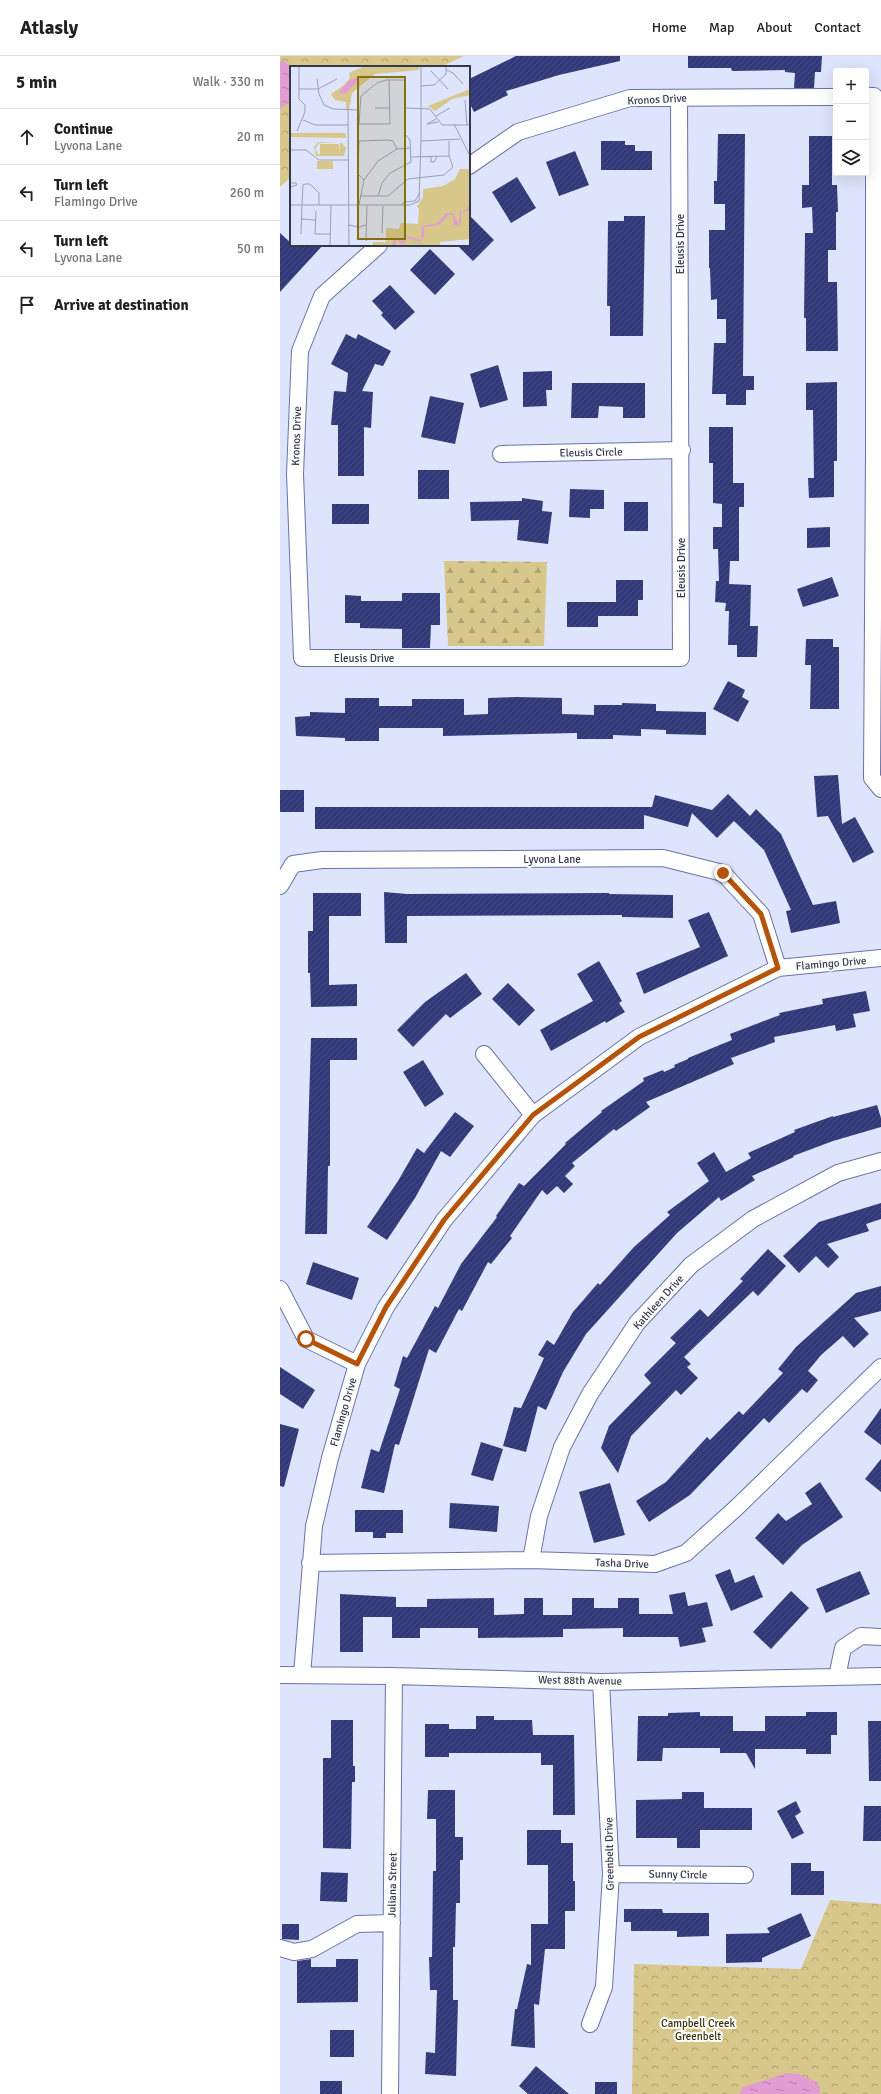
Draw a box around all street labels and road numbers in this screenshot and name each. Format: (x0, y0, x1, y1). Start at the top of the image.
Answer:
street label: Kronos Drive (627, 91, 687, 108)
street label: Eleusis Drive (674, 214, 687, 274)
street label: Kronos Drive (289, 406, 304, 466)
street label: Eleusis Circle (559, 445, 623, 460)
street label: Eleusis Drive (675, 538, 688, 598)
street label: Eleusis Drive (334, 652, 394, 665)
street label: Lyvona Lane (523, 853, 581, 866)
street label: Flamingo Drive (795, 954, 867, 973)
street label: Kathleen Drive (630, 1272, 686, 1332)
street label: Flamingo Drive (327, 1376, 359, 1448)
street label: Tasha Drive (595, 1556, 649, 1571)
street label: West 88th Avenue (538, 1673, 622, 1688)
street label: Greenbelt Drive (602, 1817, 617, 1891)
street label: Juliana Street (385, 1852, 400, 1918)
street label: Sunny Circle (648, 1867, 707, 1882)

